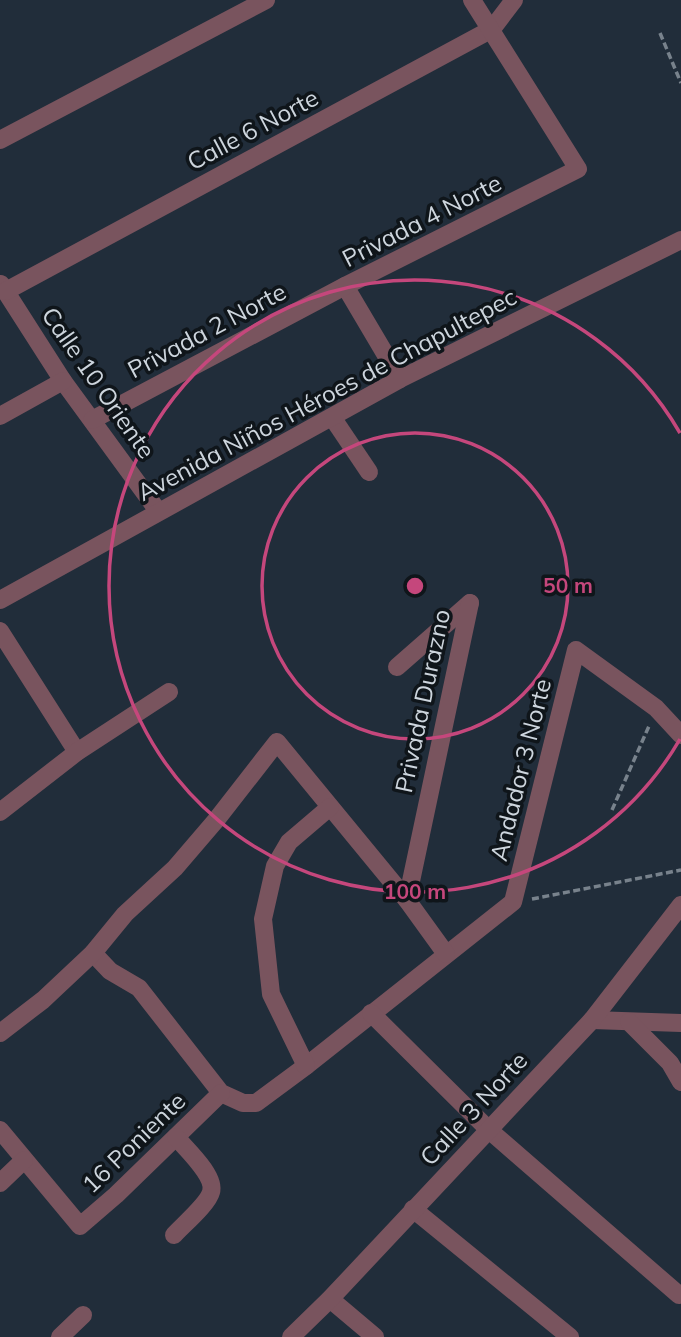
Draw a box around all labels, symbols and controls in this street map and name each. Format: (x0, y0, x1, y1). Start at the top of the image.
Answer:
street label: Calle 6 Norte (182, 82, 323, 176)
street label: Privada 4 Norte (337, 167, 506, 273)
street label: Privada 2 Norte (122, 276, 291, 384)
street label: Avenida Niños Héroes de Chapultepec (132, 281, 521, 507)
street label: Calle 10 Oriente (36, 301, 162, 464)
text: 50 m (543, 572, 593, 598)
centre of rings (403, 574, 427, 598)
street label: Privada Durazno (388, 606, 456, 795)
street label: Andador 3 Norte (483, 676, 557, 864)
text: 100 m (384, 878, 446, 904)
street label: Calle 3 Norte (413, 1045, 533, 1171)
street label: 16 Poniente (75, 1086, 191, 1199)

